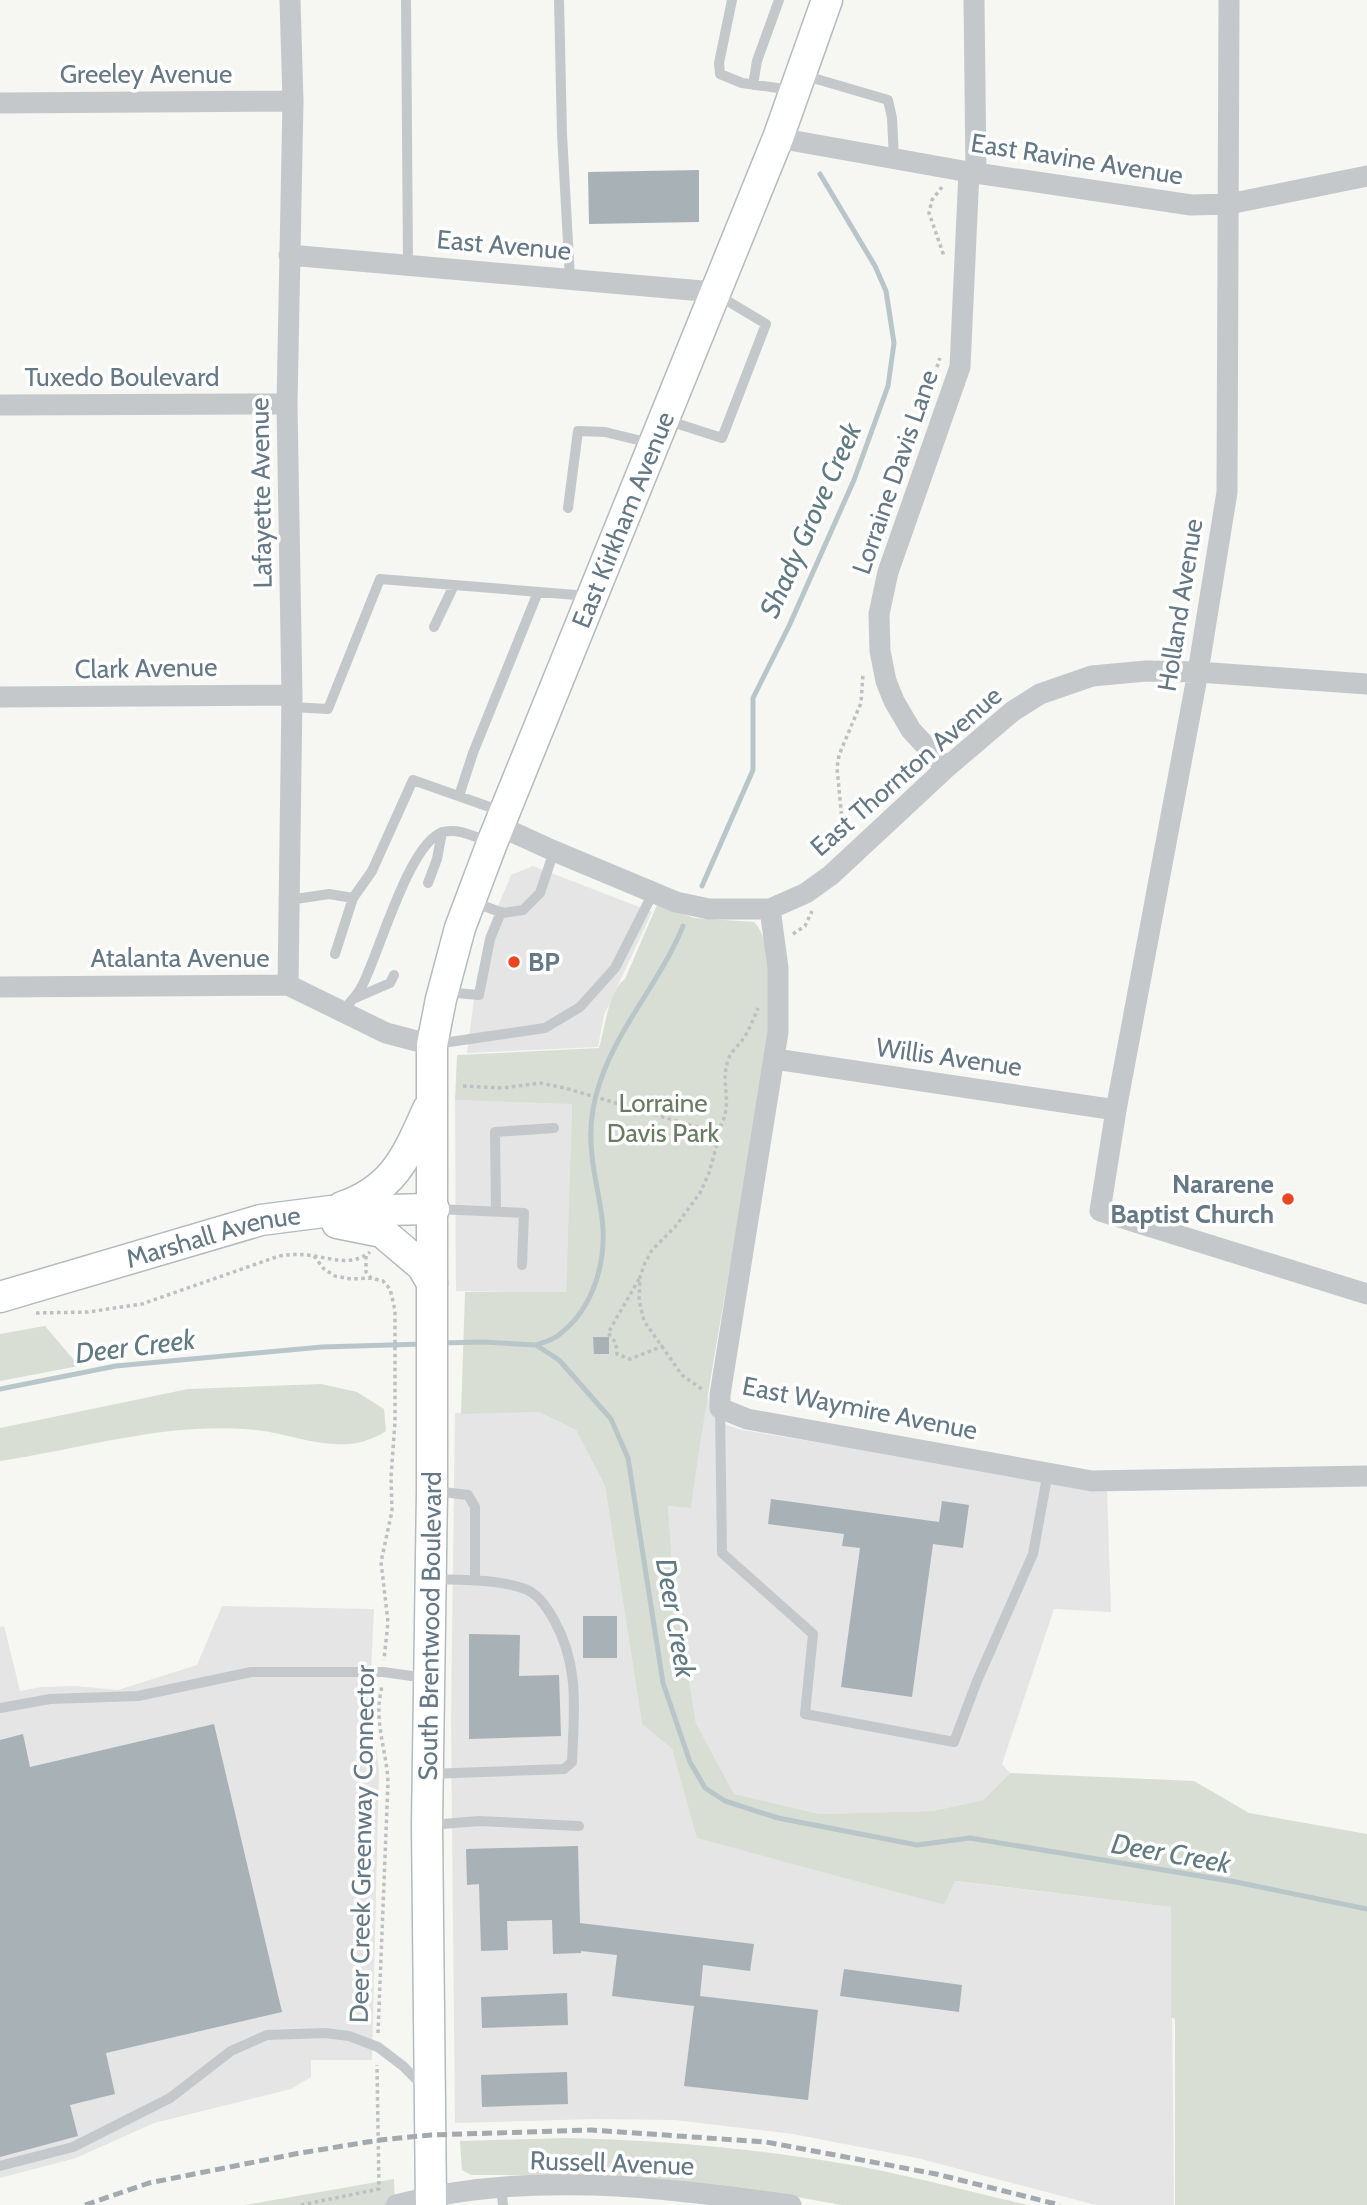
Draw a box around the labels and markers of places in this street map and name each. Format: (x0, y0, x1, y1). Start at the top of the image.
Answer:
place label: BP (528, 946, 560, 978)
marker: BP (506, 954, 522, 970)
place label: Nararene Baptist Church (1110, 1168, 1274, 1230)
marker: Nararene Baptist Church (1280, 1191, 1296, 1207)

